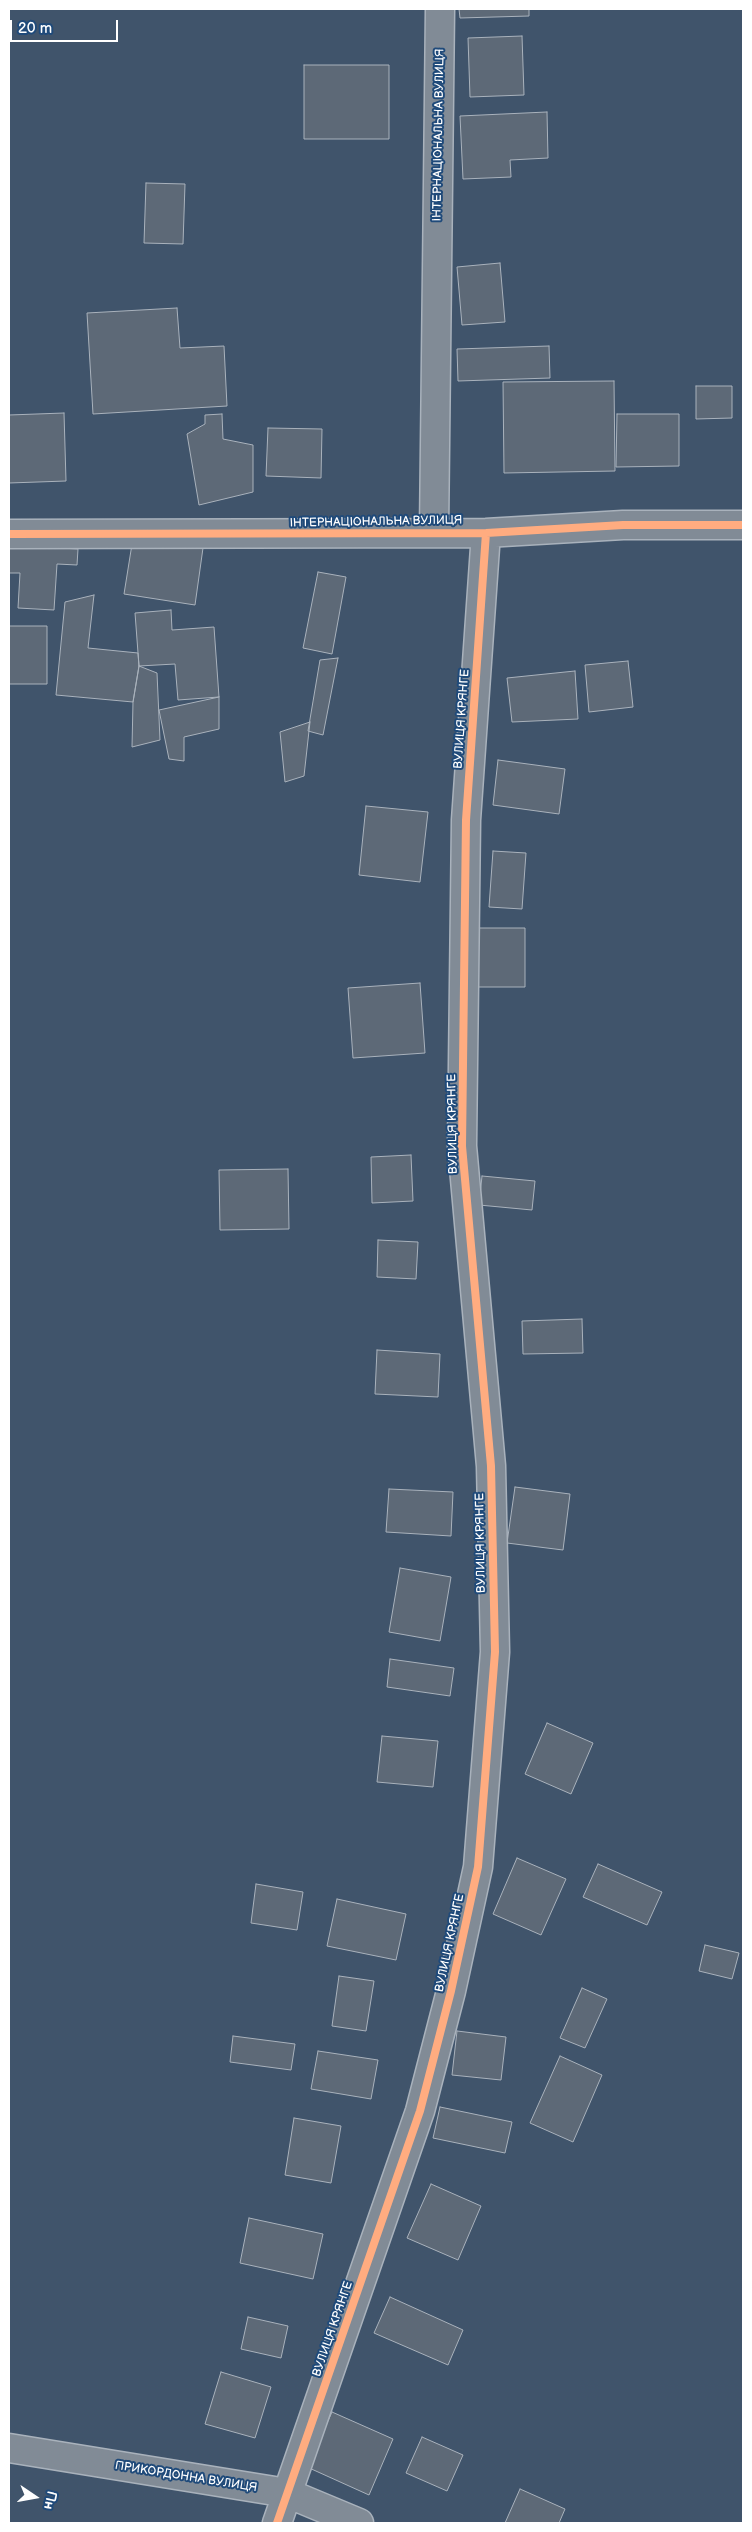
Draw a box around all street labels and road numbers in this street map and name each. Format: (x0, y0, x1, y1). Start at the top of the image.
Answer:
street label: ІНТЕРНАЦІОНАЛЬНА ВУЛИЦЯ (430, 49, 448, 221)
street label: ІНТЕРНАЦІОНАЛЬНА ВУЛИЦЯ (290, 513, 462, 531)
street label: ВУЛИЦЯ КРЯНГЕ (451, 669, 473, 769)
street label: ВУЛИЦЯ КРЯНГЕ (445, 1074, 461, 1174)
street label: ВУЛИЦЯ КРЯНГЕ (473, 1493, 489, 1593)
street label: ВУЛИЦЯ КРЯНГЕ (433, 1893, 467, 1993)
street label: ВУЛИЦЯ КРЯНГЕ (310, 2279, 356, 2379)
street label: ПРИКОРДОННА ВУЛИЦЯ (114, 2459, 258, 2495)

